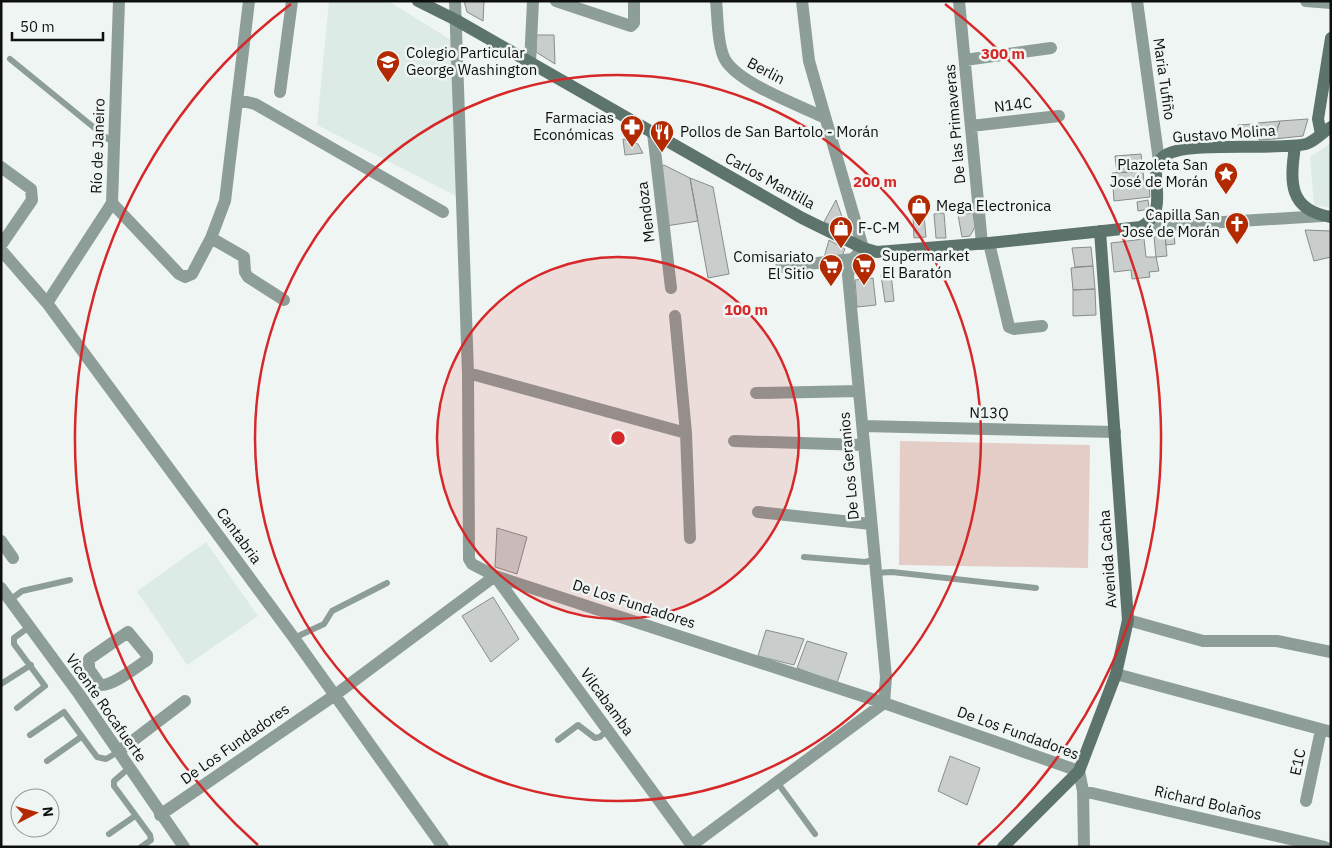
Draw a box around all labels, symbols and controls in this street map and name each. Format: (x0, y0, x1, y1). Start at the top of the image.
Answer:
scale bar (12, 10, 104, 42)
text: 50 m (20, 17, 55, 36)
street label: Maria Tufiño (1149, 37, 1180, 121)
place label: Colegio Particular George Washington (406, 43, 537, 79)
text: 300 m (981, 44, 1025, 63)
school or university icon: Colegio Particular George Washington (375, 49, 401, 83)
street label: Berlin (744, 53, 788, 88)
street label: De las Primaveras (940, 63, 969, 185)
street label: N14C (993, 93, 1033, 116)
street label: Río de Janeiro (86, 98, 109, 194)
place label: Farmacias Económicas (533, 108, 614, 144)
pharmacy icon: Farmacias Económicas (619, 114, 645, 148)
restaurant icon: Pollos de San Bartolo - Morán (649, 119, 675, 153)
street label: Gustavo Molina (1172, 120, 1276, 147)
place label: Pollos de San Bartolo - Morán (680, 122, 879, 141)
street label: Carlos Mantilla (722, 148, 819, 213)
place label: Plazoleta San José de Morán (1110, 155, 1208, 191)
place icon: Plazoleta San José de Morán (1213, 161, 1239, 195)
text: 200 m (853, 172, 897, 191)
street label: Mendoza (632, 181, 659, 243)
shop icon: Mega Electronica (906, 193, 932, 227)
place label: Mega Electronica (936, 196, 1051, 215)
place label: Capilla San José de Morán (1122, 205, 1220, 241)
church icon: Capilla San José de Morán (1224, 211, 1250, 245)
shop icon: F-C-M (828, 215, 854, 249)
place label: F-C-M (858, 218, 900, 237)
place label: Supermarket El Baratón (882, 246, 969, 282)
place label: Comisariato El Sitio (733, 247, 814, 283)
supermarket icon: Supermarket El Baratón (851, 252, 877, 286)
supermarket icon: Comisariato El Sitio (818, 253, 844, 287)
text: 100 m (724, 300, 768, 319)
street label: N13Q (969, 403, 1009, 422)
street label: De Los Geranios (834, 411, 863, 521)
centre of rings (609, 429, 627, 447)
street label: Cantabria (213, 504, 266, 568)
street label: Avenida Cacha (1095, 509, 1120, 609)
street label: De Los Fundadores (570, 575, 698, 632)
street label: Vicente Rocafuerte (62, 650, 151, 766)
street label: Vilcabamba (576, 664, 638, 739)
street label: De Los Fundadores (177, 699, 293, 788)
street label: De Los Fundadores (955, 702, 1082, 763)
street label: E1C (1285, 747, 1310, 777)
street label: Richard Bolaños (1153, 781, 1264, 824)
north arrow (10, 788, 60, 838)
text: N (38, 806, 57, 818)

